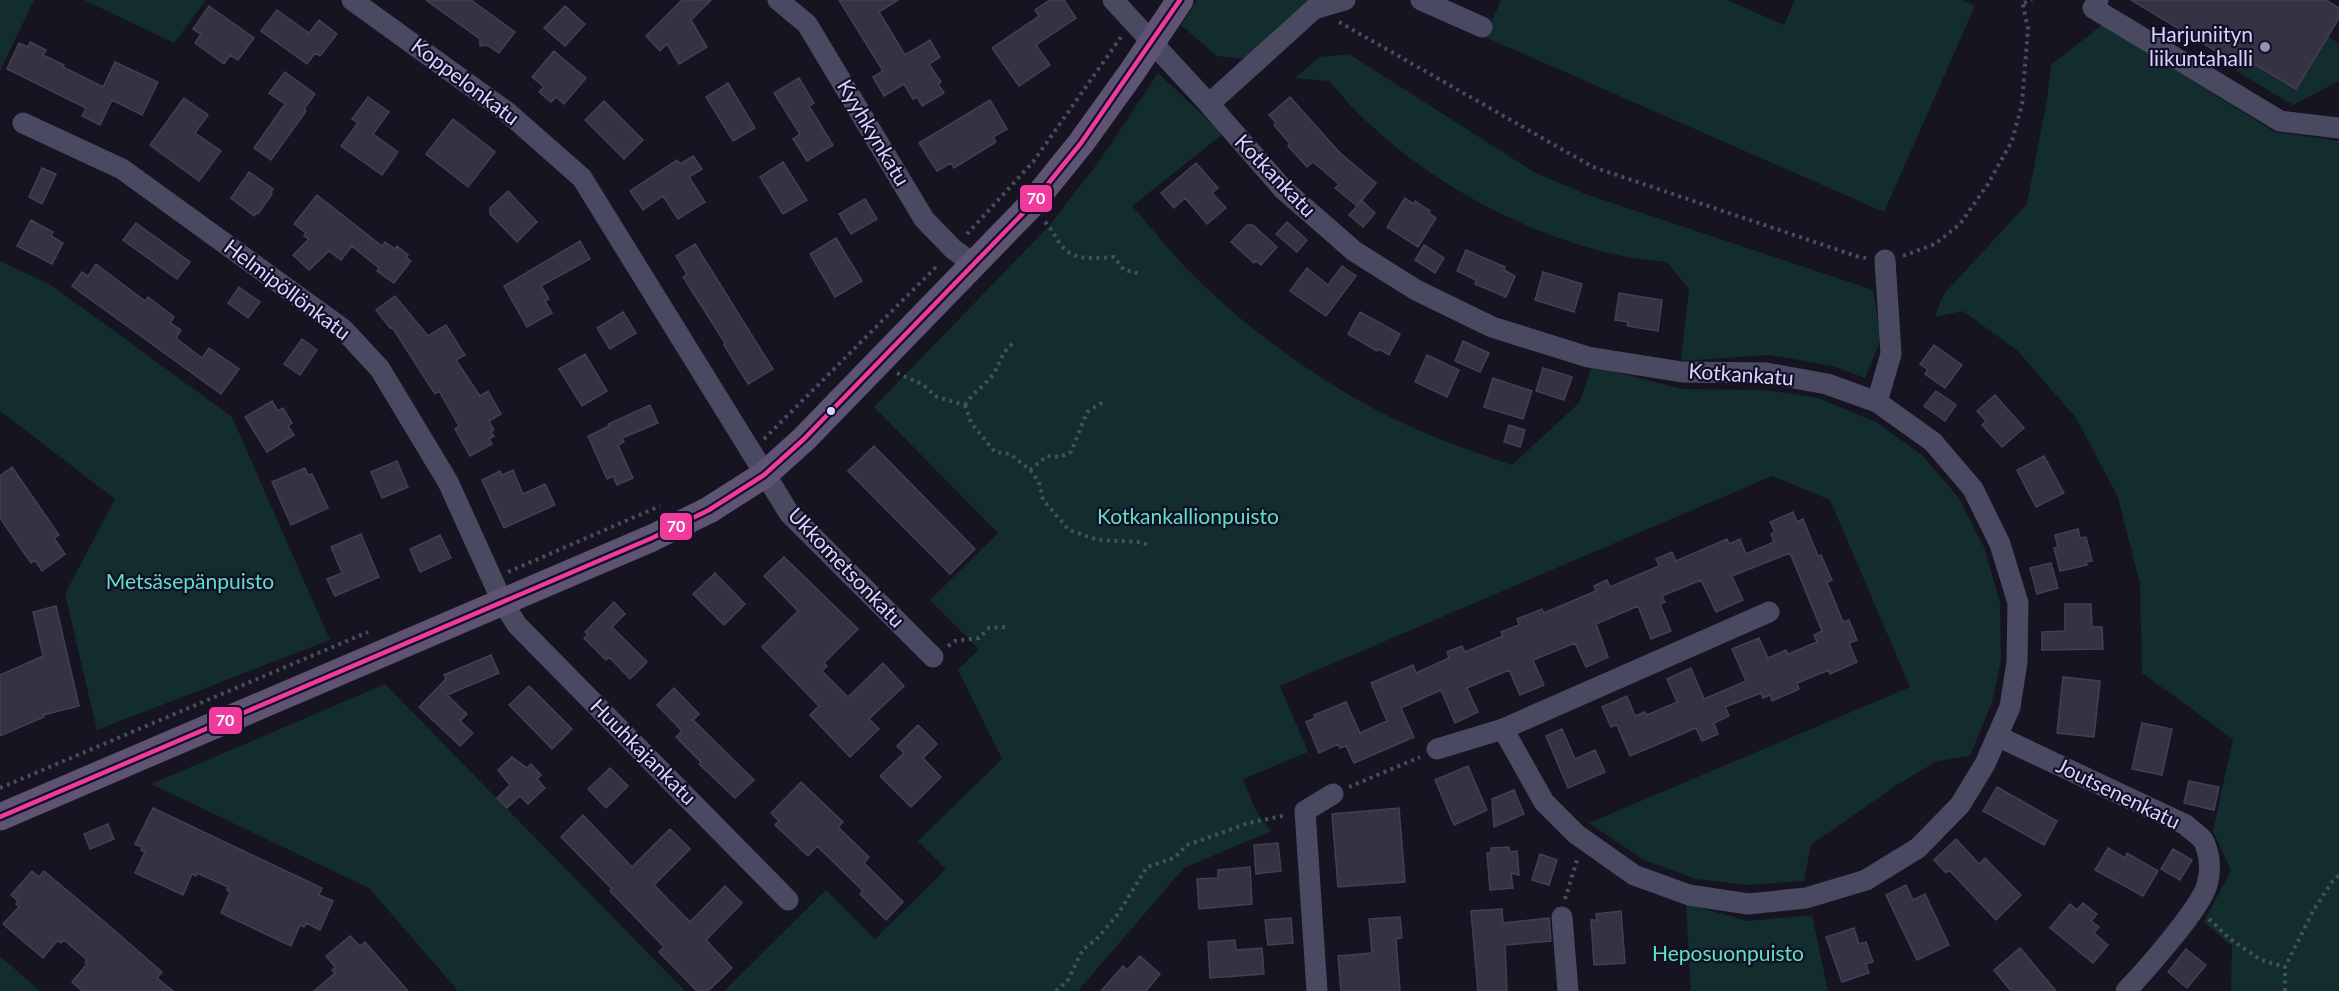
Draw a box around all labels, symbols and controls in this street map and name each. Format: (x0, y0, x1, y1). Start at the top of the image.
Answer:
place label: Harjuniityn liikuntahalli (2149, 21, 2253, 70)
street label: Koppelonkatu (407, 32, 525, 129)
marker: Harjuniityn liikuntahalli (2258, 40, 2272, 54)
street label: Kyyhkynkatu (833, 75, 916, 190)
street label: Kotkankatu (1230, 128, 1322, 222)
line badge: 70 (1019, 184, 1053, 213)
text: 70 (1027, 188, 1045, 207)
street label: Helmipöllönkatu (220, 233, 356, 344)
street label: Kotkankatu (1688, 357, 1795, 390)
unlabelled marker (825, 405, 837, 417)
street label: Ukkometsonkatu (784, 502, 910, 632)
park label: Kotkankallionpuisto (1097, 503, 1279, 528)
line badge: 70 (659, 512, 693, 541)
text: 70 (667, 516, 685, 535)
park label: Metsäsepänpuisto (106, 568, 274, 593)
street label: Huuhkajankatu (586, 693, 702, 809)
line badge: 70 (208, 706, 243, 735)
text: 70 (216, 710, 234, 729)
street label: Joutsenenkatu (2053, 752, 2185, 833)
park label: Heposuonpuisto (1652, 940, 1804, 965)

